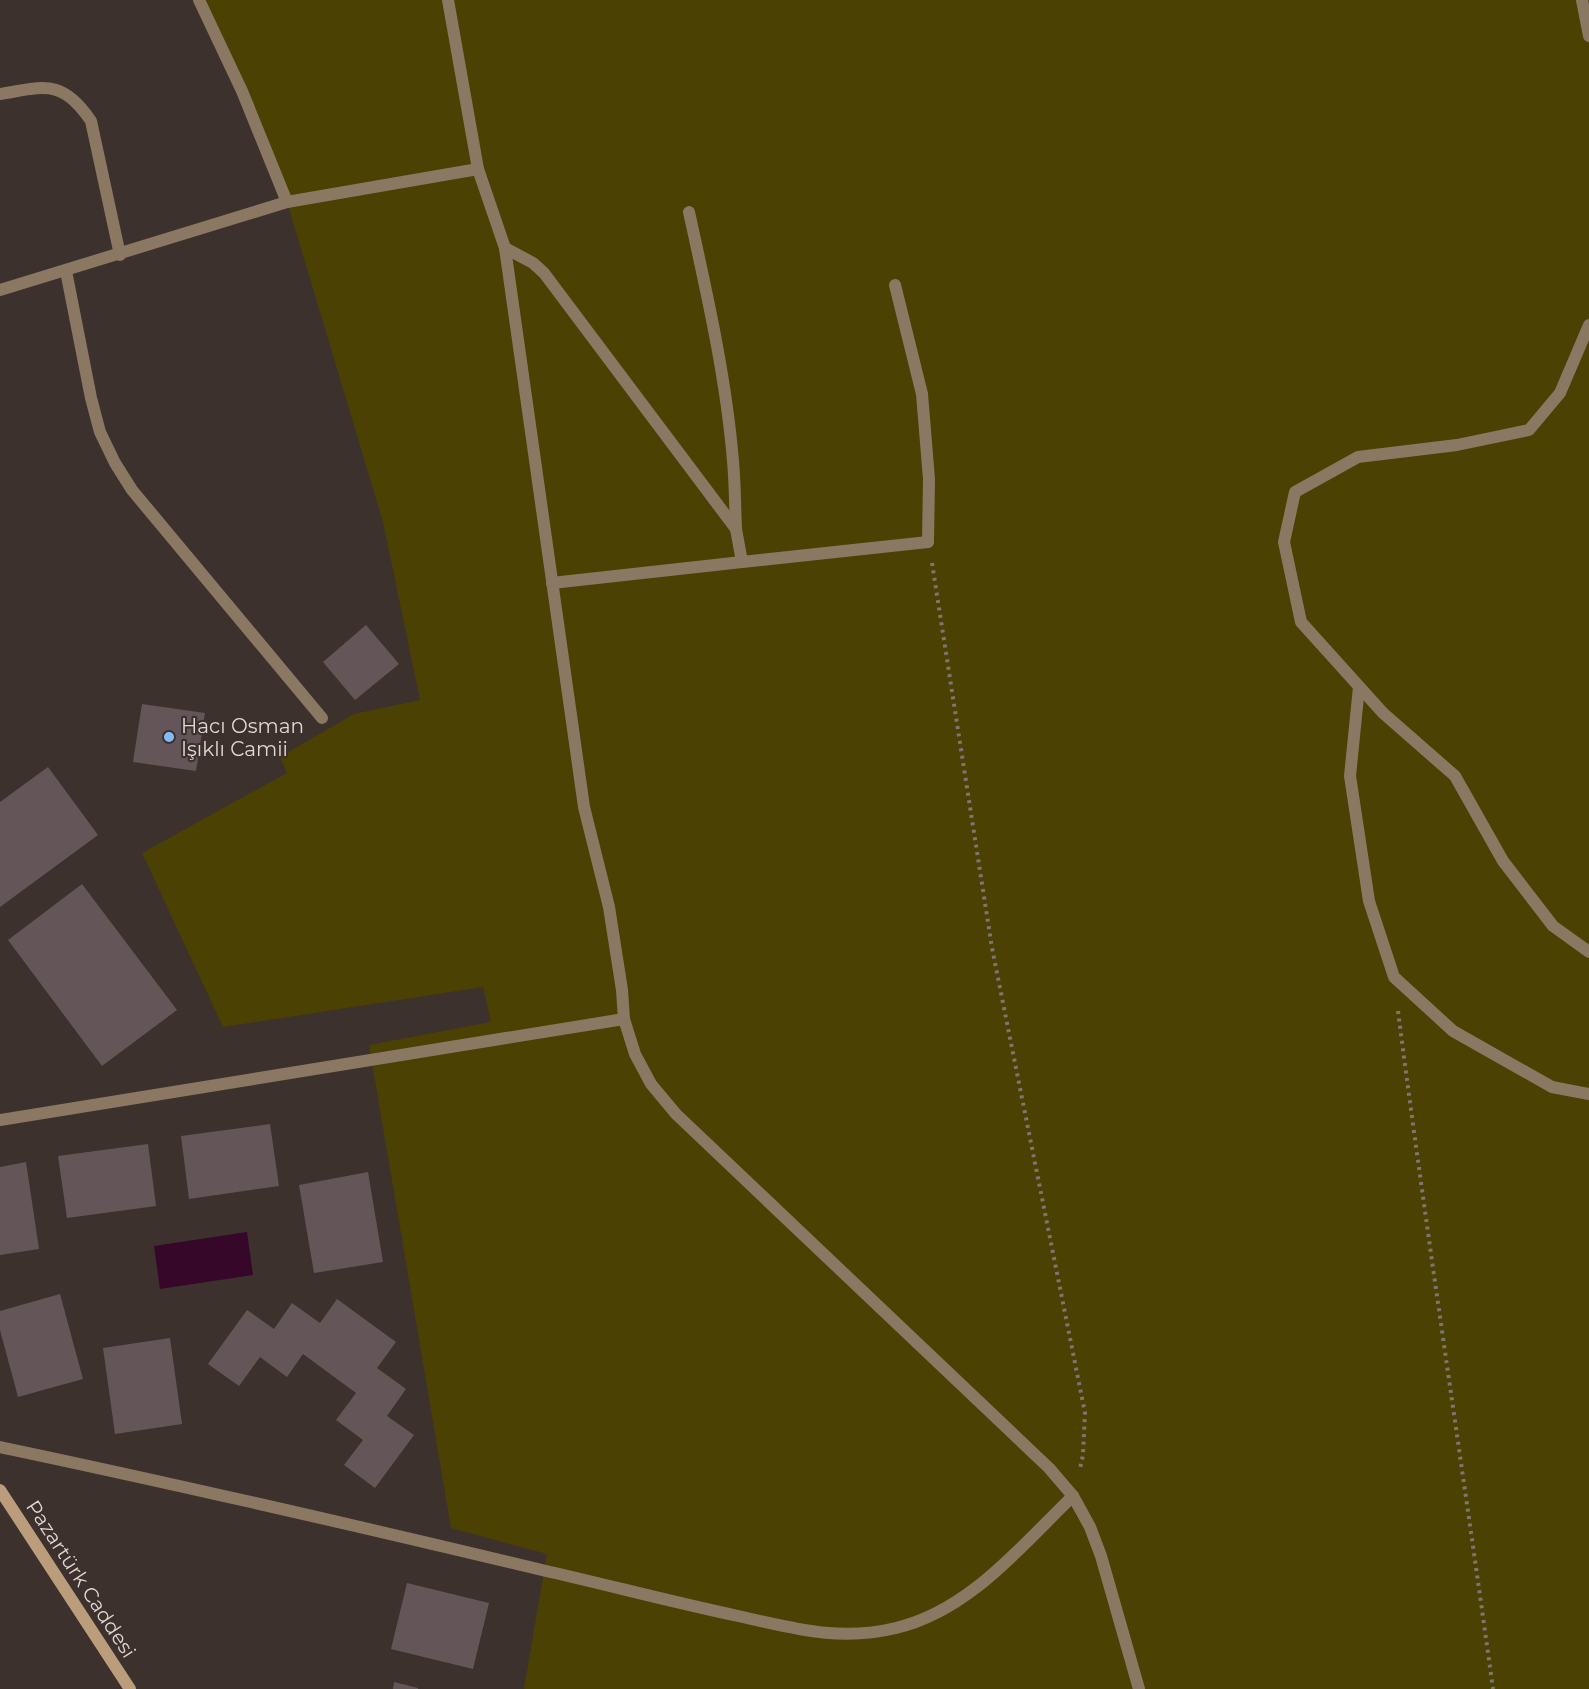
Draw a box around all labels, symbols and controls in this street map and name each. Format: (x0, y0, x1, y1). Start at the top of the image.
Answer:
place label: Hacı Osman Işıklı Camii (181, 714, 304, 761)
marker: Hacı Osman Işıklı Camii (162, 730, 176, 744)
street label: Pazartürk Caddesi (21, 1496, 141, 1662)

